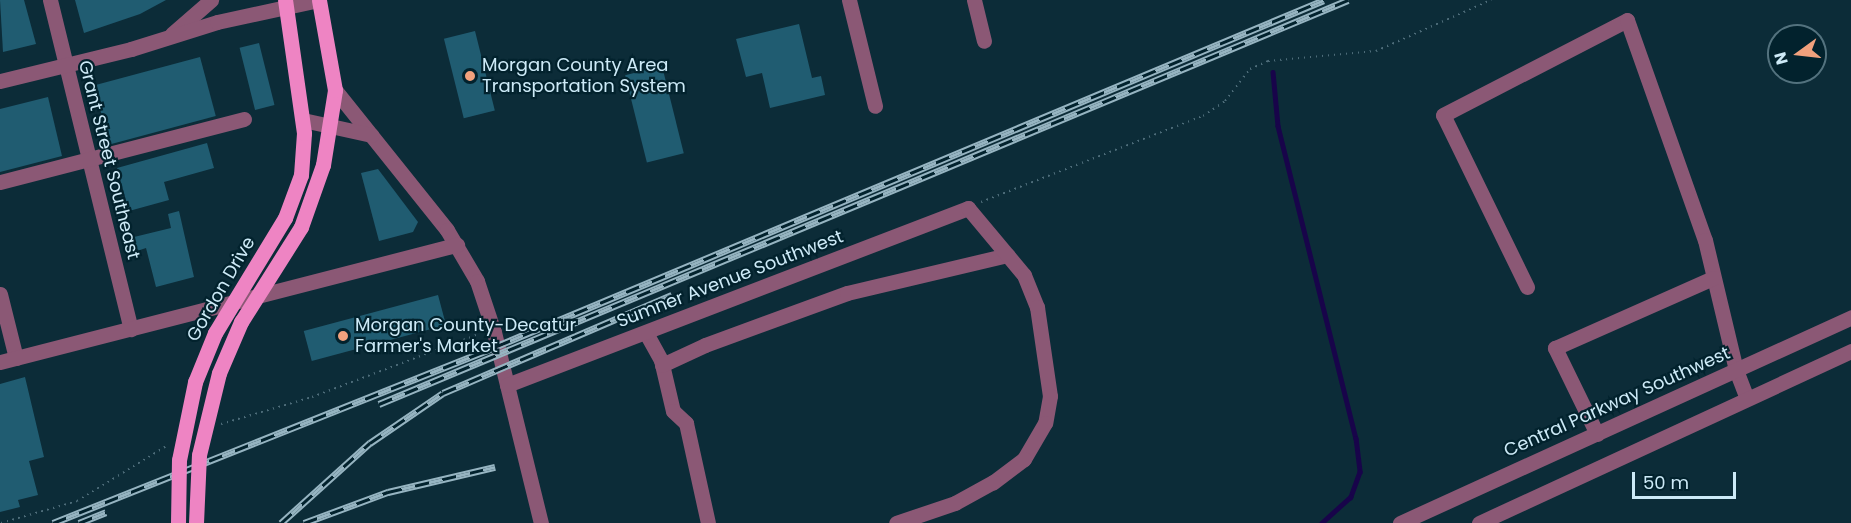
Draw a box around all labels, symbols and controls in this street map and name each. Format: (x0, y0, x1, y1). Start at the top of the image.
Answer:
north arrow (1767, 24, 1827, 84)
text: N (1768, 49, 1794, 67)
place label: Morgan County Area Transportation System (482, 55, 686, 98)
street label: Grant Street Southeast (74, 58, 144, 262)
marker: Morgan County Area Transportation System (463, 69, 477, 83)
street label: Sumner Avenue Southwest (614, 226, 846, 332)
street label: Gordon Drive (182, 233, 260, 345)
place label: Morgan County-Decatur Farmer's Market (355, 315, 576, 358)
marker: Morgan County-Decatur Farmer's Market (336, 329, 350, 343)
street label: Central Parkway Southwest (1501, 342, 1733, 462)
scale bar (1635, 460, 1738, 498)
text: 50 m (1643, 470, 1689, 495)

